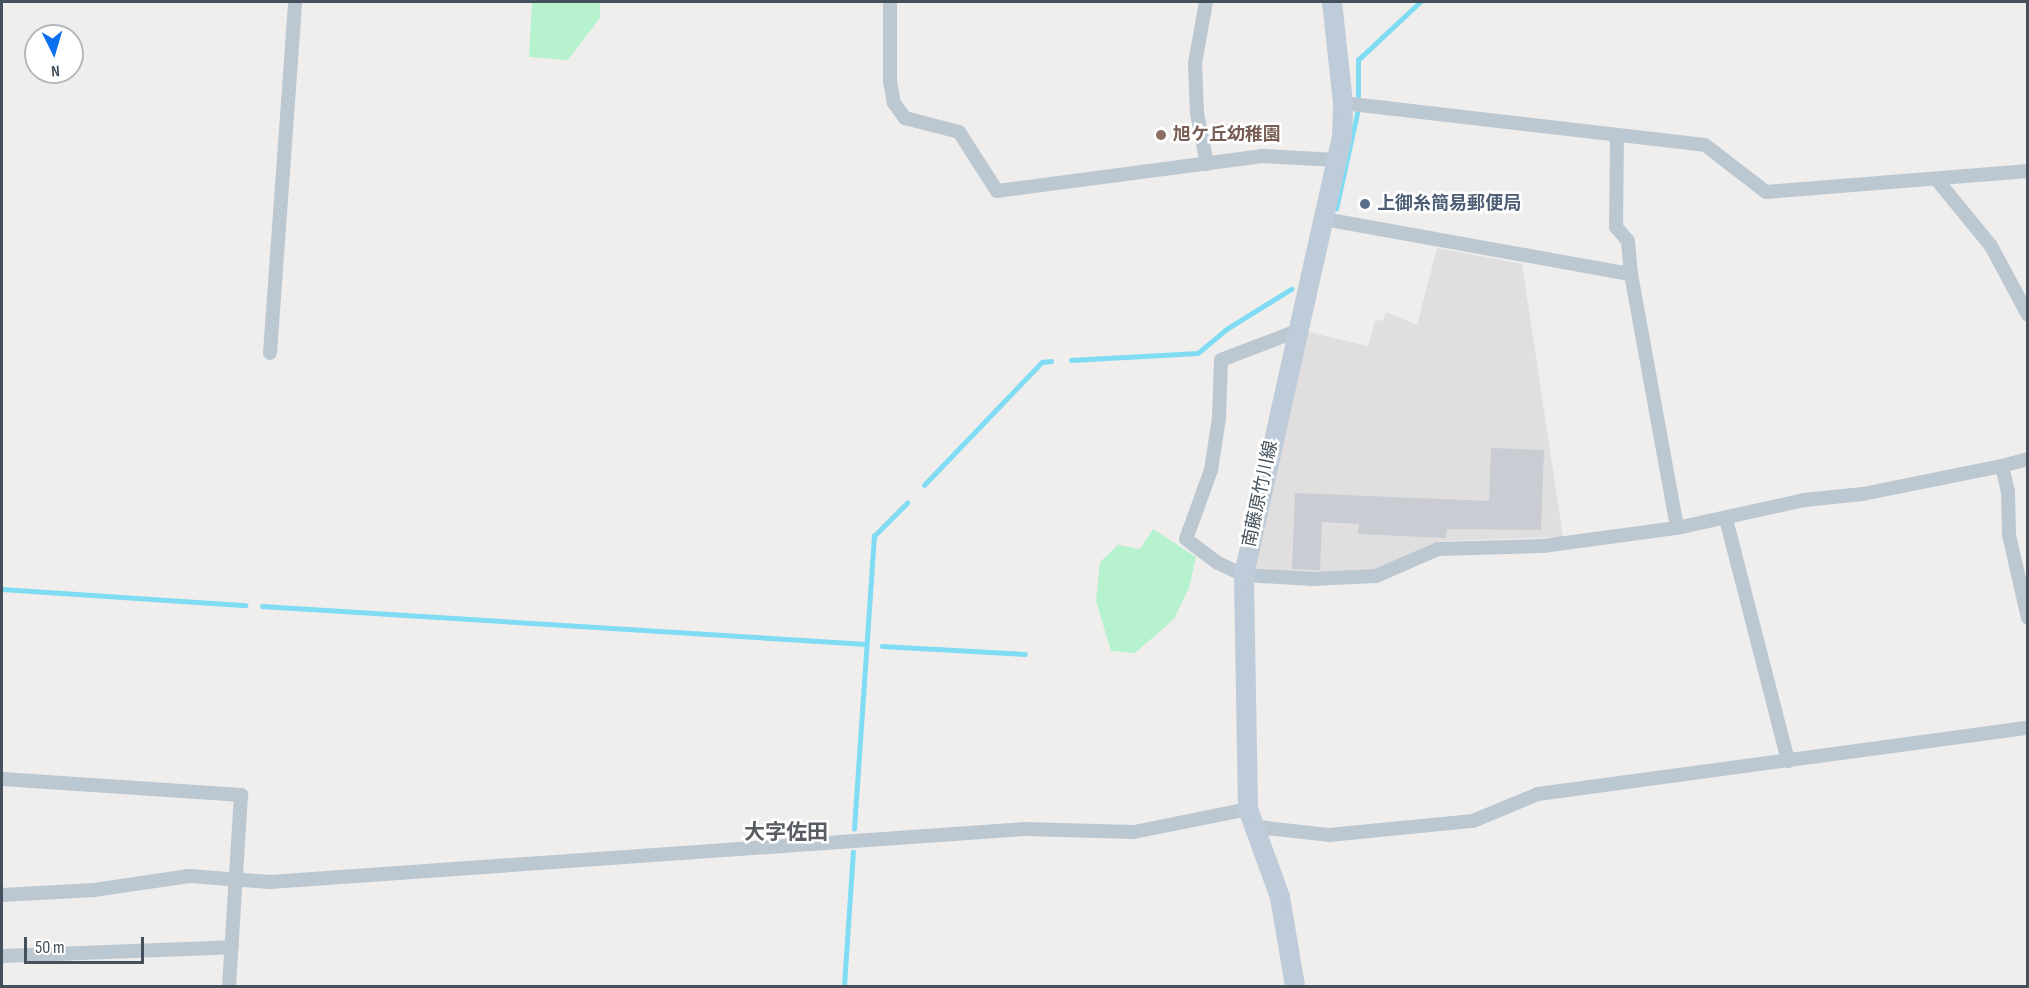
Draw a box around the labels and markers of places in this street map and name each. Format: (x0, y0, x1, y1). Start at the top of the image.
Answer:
place label: 旭ケ丘幼稚園 (1173, 124, 1281, 146)
marker: 旭ケ丘幼稚園 (1154, 128, 1168, 142)
place label: 上御糸簡易郵便局 (1377, 193, 1521, 215)
marker: 上御糸簡易郵便局 (1358, 197, 1372, 211)

